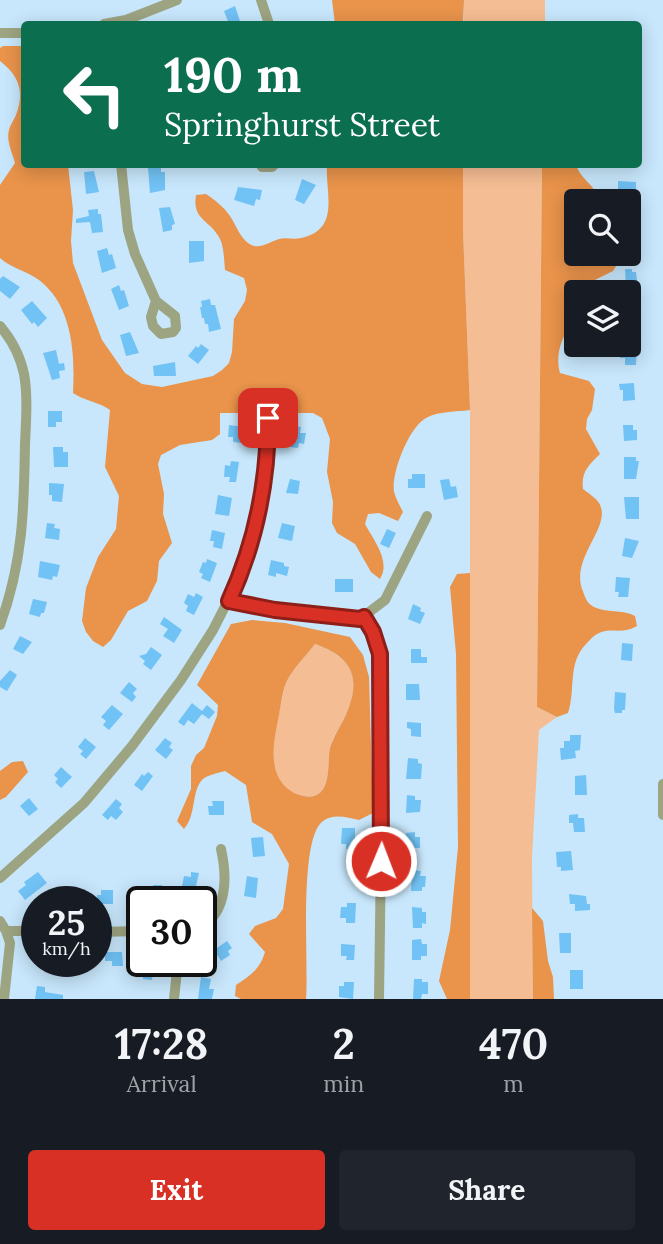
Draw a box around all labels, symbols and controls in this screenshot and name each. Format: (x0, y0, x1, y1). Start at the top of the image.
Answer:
text: 190 m (164, 43, 301, 105)
icon: left (49, 49, 140, 140)
text: Springhurst Street (164, 104, 440, 145)
map controls (564, 189, 641, 357)
button: search (564, 189, 641, 266)
button: layers (564, 280, 641, 357)
pin (238, 388, 298, 448)
icon: arrive (249, 399, 287, 437)
position arrow (344, 824, 418, 898)
speed limit sign: 30 (126, 886, 217, 977)
text: 25 (48, 900, 85, 945)
text: km/h (42, 937, 91, 960)
text: 17:28 (115, 1017, 208, 1071)
text: 2 (332, 1017, 355, 1071)
text: 470 (479, 1017, 548, 1071)
text: Arrival (126, 1069, 197, 1098)
text: min (323, 1069, 364, 1098)
text: m (503, 1069, 524, 1098)
button: Exit (28, 1150, 325, 1230)
button: Share (339, 1150, 635, 1230)

